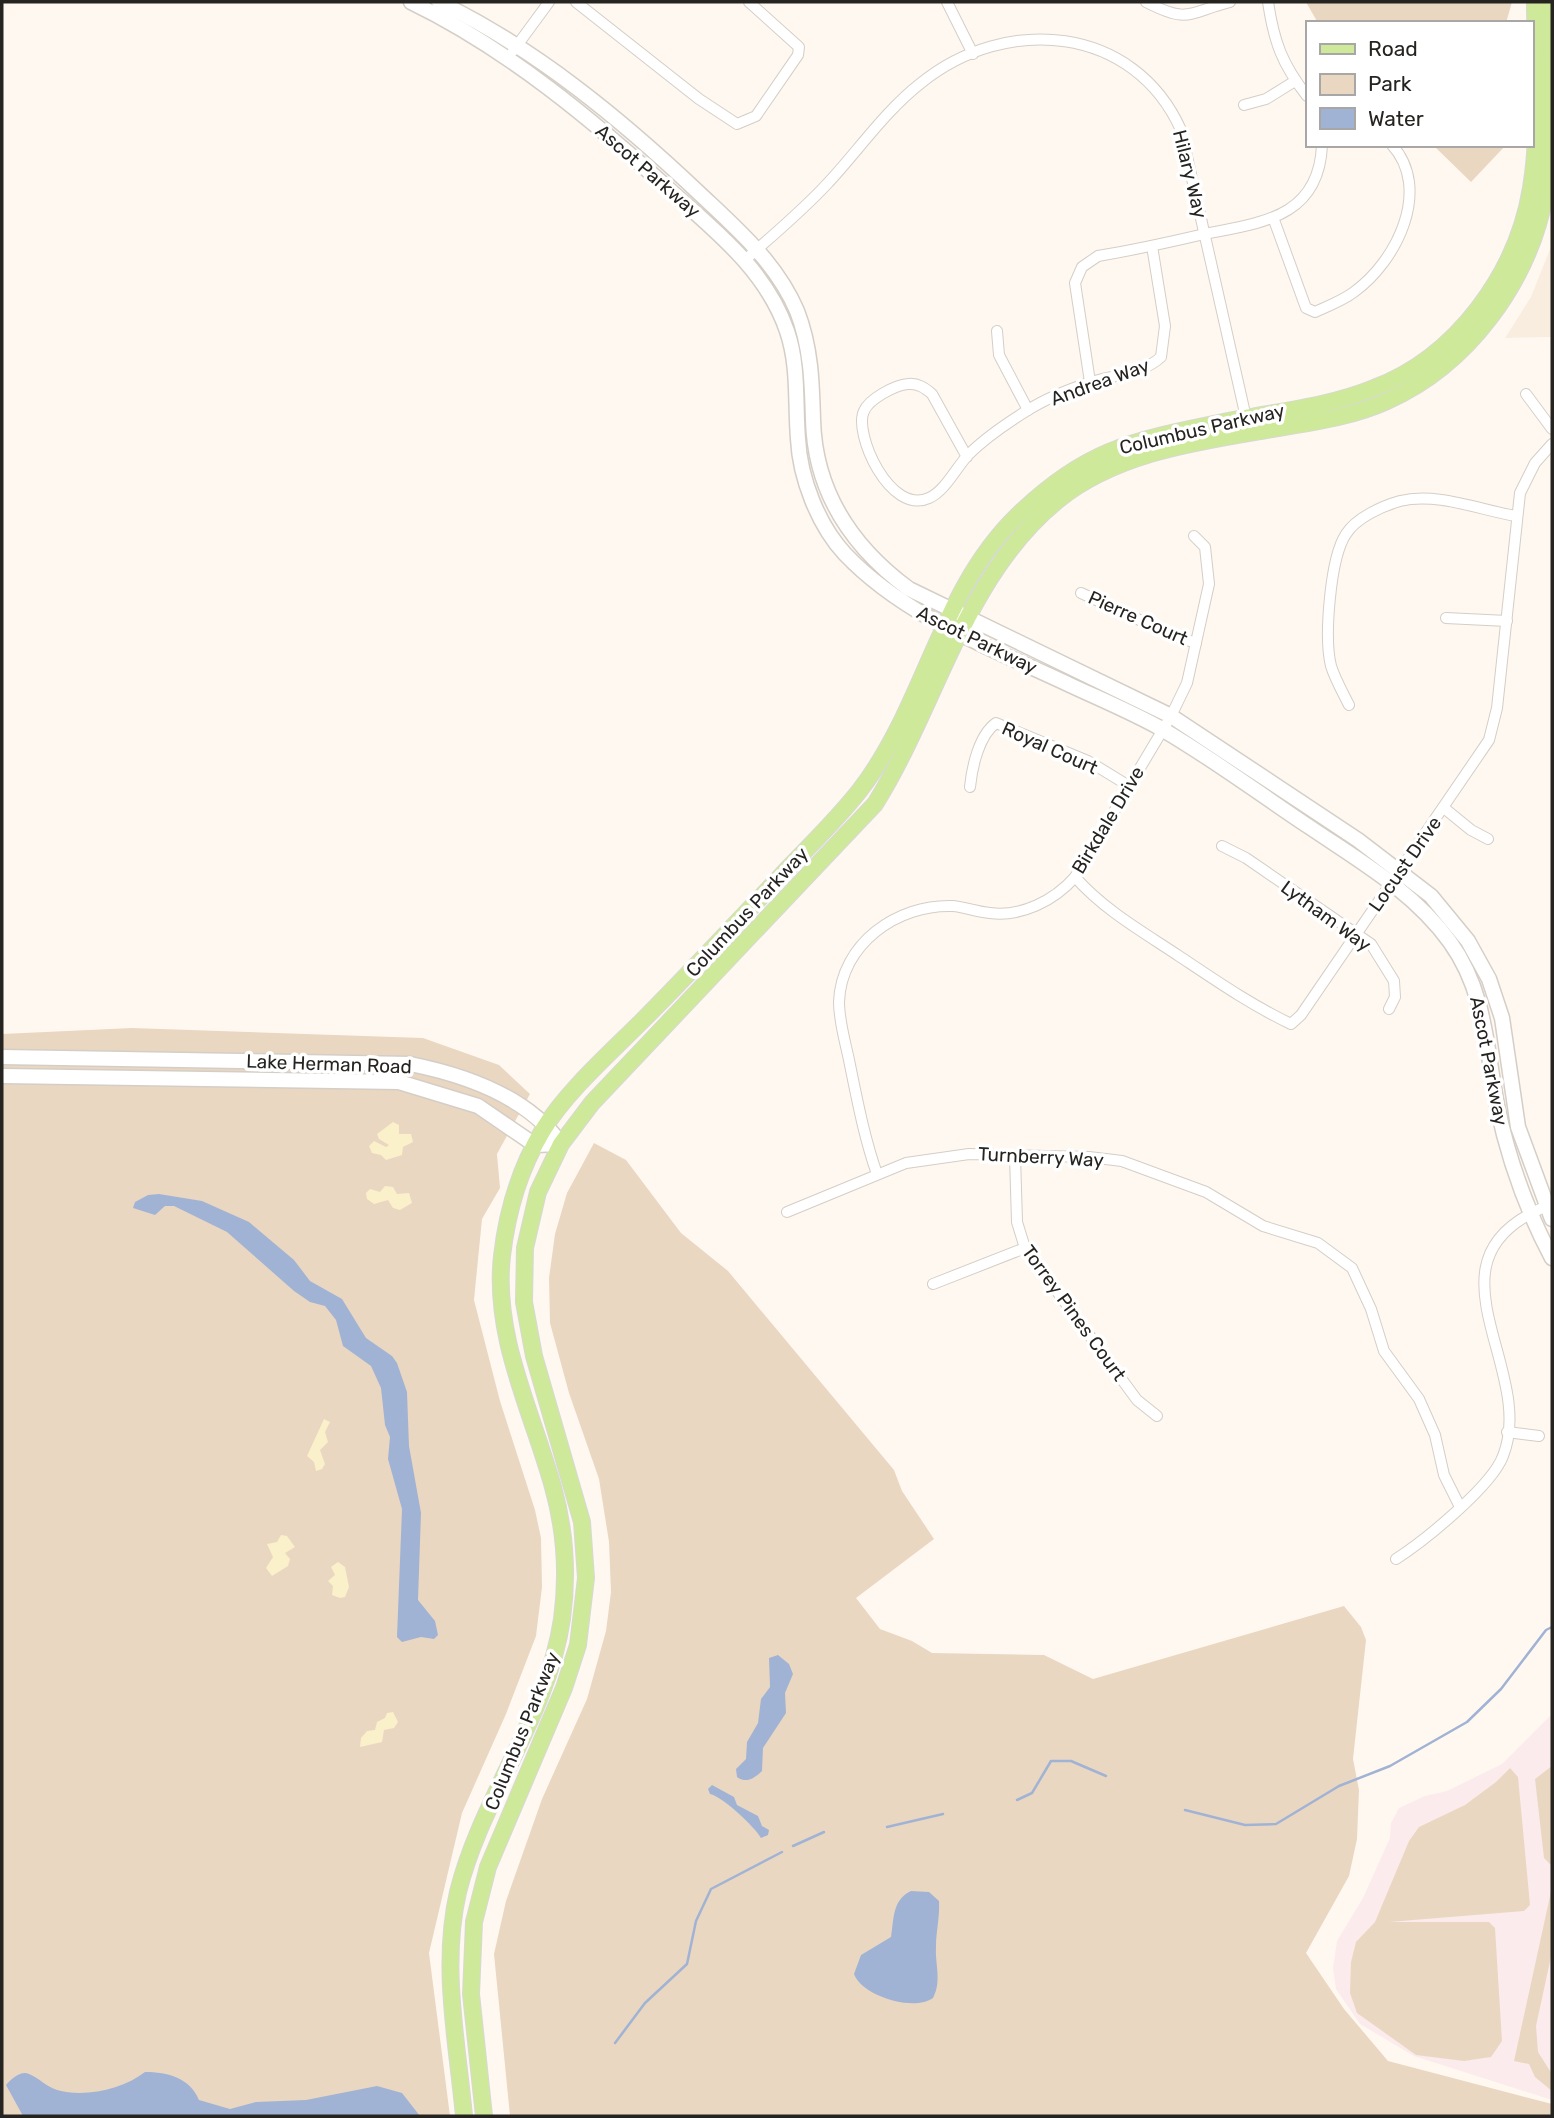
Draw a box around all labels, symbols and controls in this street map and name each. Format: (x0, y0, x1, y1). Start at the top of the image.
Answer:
legend (1306, 21, 1533, 147)
text: Road (1368, 36, 1418, 61)
text: Park (1368, 71, 1412, 96)
text: Water (1368, 106, 1424, 131)
street label: Ascot Parkway (591, 119, 705, 223)
street label: Hilary Way (1168, 127, 1212, 221)
street label: Andrea Way (1047, 353, 1153, 411)
street label: Columbus Parkway (1117, 399, 1287, 459)
street label: Pierre Court (1085, 586, 1192, 650)
street label: Ascot Parkway (913, 601, 1041, 679)
street label: Royal Court (999, 717, 1102, 780)
street label: Birkdale Drive (1067, 762, 1149, 878)
street label: Locust Drive (1364, 812, 1446, 916)
street label: Columbus Parkway (681, 842, 813, 982)
street label: Lytham Way (1277, 876, 1375, 956)
street label: Ascot Parkway (1465, 994, 1513, 1128)
street label: Lake Herman Road (246, 1050, 412, 1078)
street label: Turnberry Way (978, 1142, 1104, 1172)
street label: Torrey Pines Court (1017, 1241, 1131, 1386)
street label: Columbus Parkway (480, 1648, 564, 1814)

